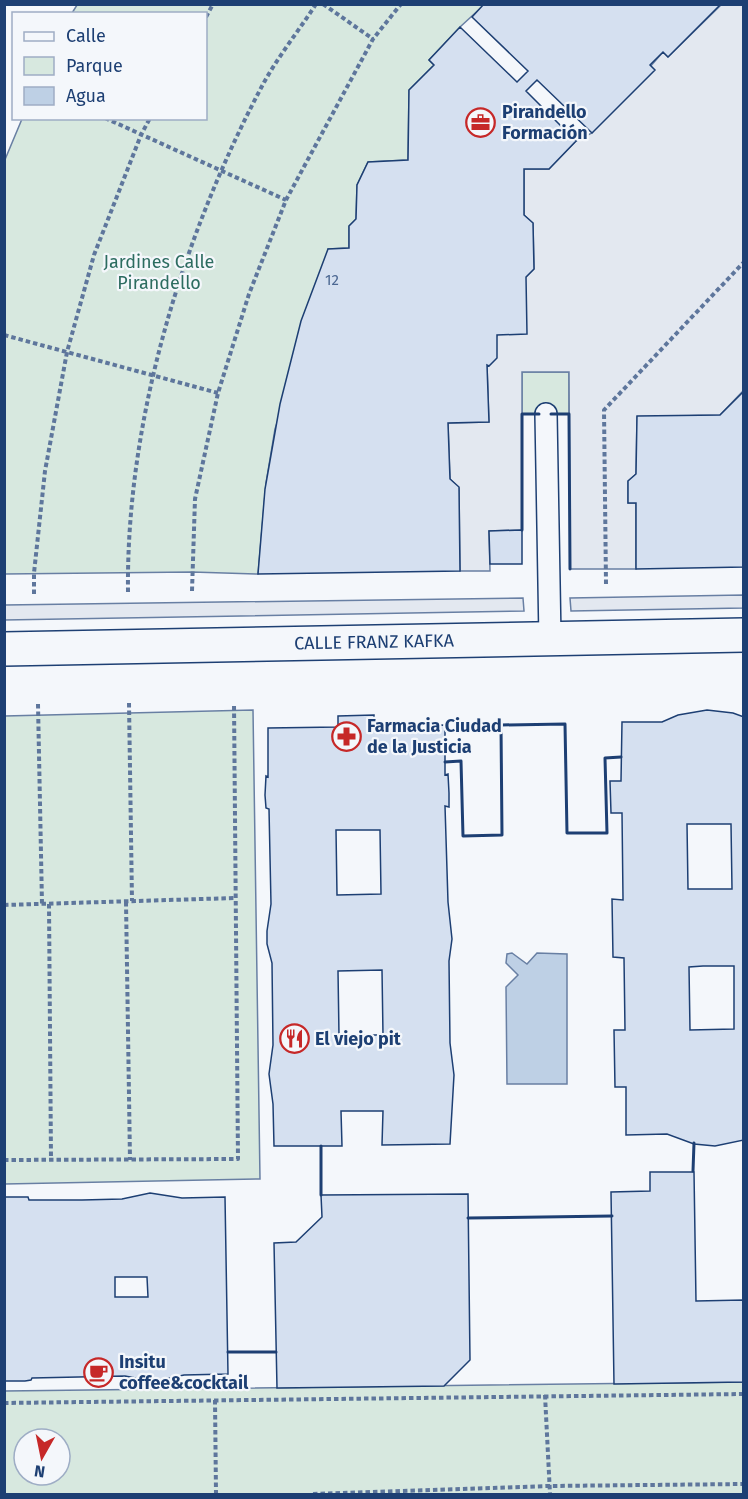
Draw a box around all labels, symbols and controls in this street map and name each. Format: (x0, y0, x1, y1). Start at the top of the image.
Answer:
legend (12, 12, 207, 120)
text: Calle (66, 25, 106, 47)
text: Parque (66, 55, 123, 77)
text: Agua (66, 85, 106, 107)
place label: Pirandello Formación (502, 101, 588, 144)
office icon: Pirandello Formación (465, 106, 497, 138)
park label: Jardines Calle Pirandello (104, 251, 214, 294)
house number: 12 (325, 271, 339, 289)
street label: CALLE FRANZ KAFKA (294, 630, 455, 654)
place label: Farmacia Ciudad de la Justicia (367, 715, 502, 758)
pharmacy icon: Farmacia Ciudad de la Justicia (330, 720, 362, 752)
restaurant icon: El viejo pit (278, 1023, 310, 1055)
place label: El viejo pit (315, 1028, 402, 1050)
place label: Insitu coffee&cocktail (119, 1351, 249, 1394)
cafe icon: Insitu coffee&cocktail (82, 1356, 114, 1388)
north arrow (12, 1427, 72, 1487)
text: N (33, 1461, 46, 1482)

